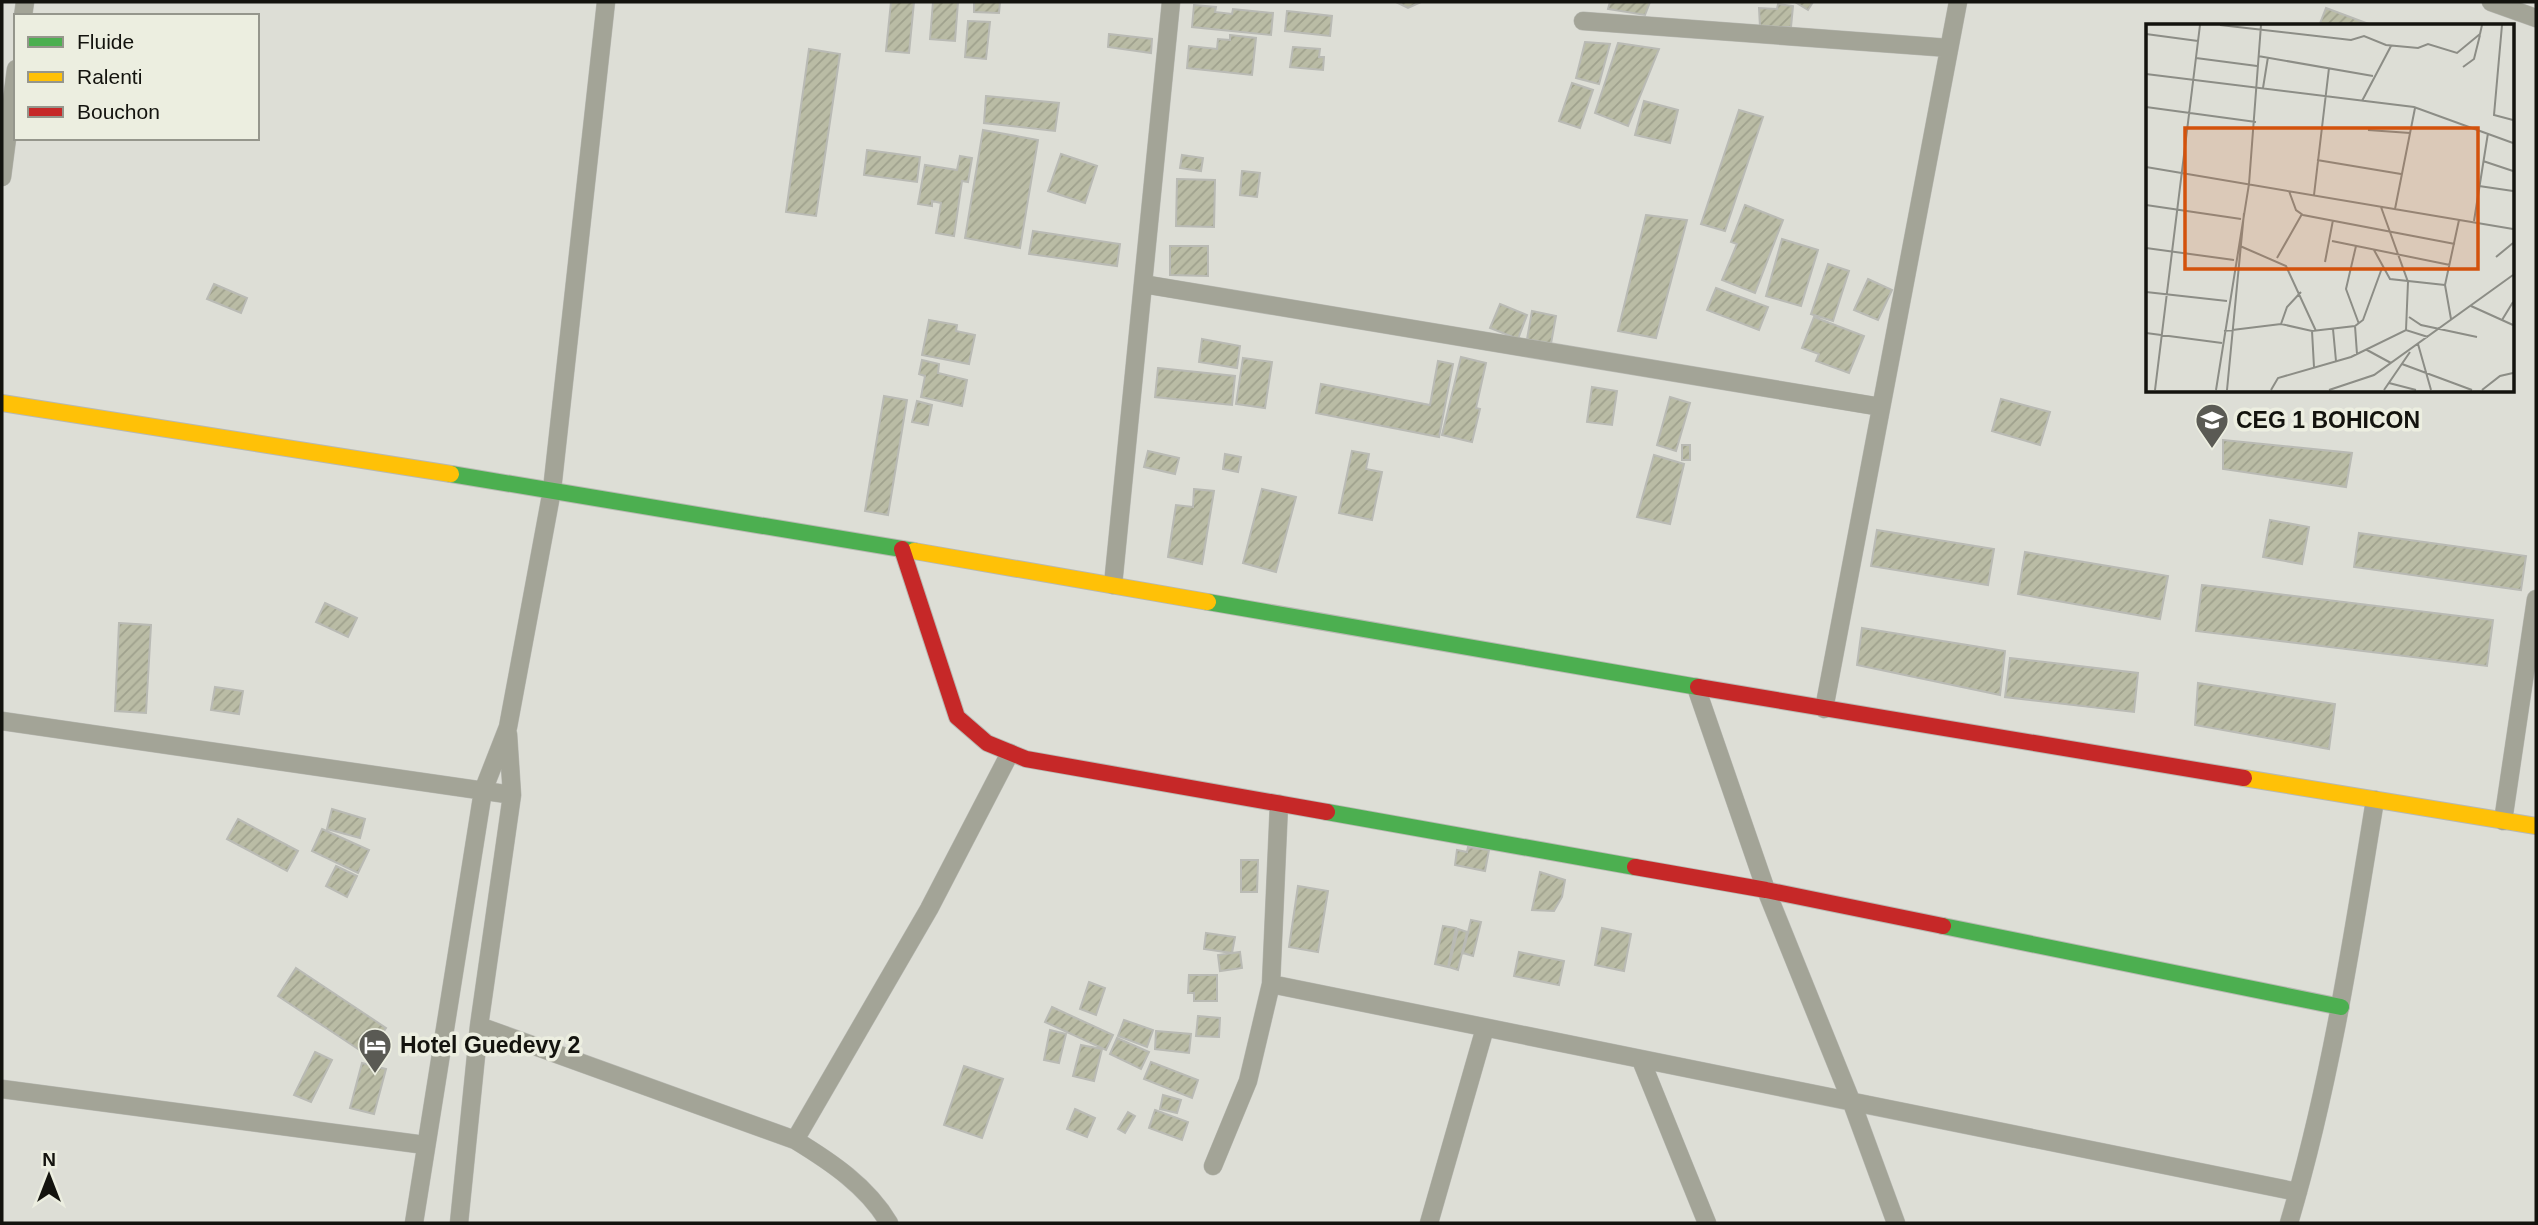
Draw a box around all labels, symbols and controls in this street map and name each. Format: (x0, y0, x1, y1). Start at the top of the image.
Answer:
legend (14, 14, 259, 140)
inset map (2146, 24, 2514, 392)
text: Fluide (77, 30, 134, 53)
text: Ralenti (77, 65, 142, 88)
text: Bouchon (77, 100, 160, 123)
school or university icon: CEG 1 BOHICON (2193, 401, 2231, 450)
place label: CEG 1 BOHICON (2236, 407, 2420, 433)
hotel icon: Hotel Guedevy 2 (356, 1026, 394, 1075)
place label: Hotel Guedevy 2 (400, 1032, 580, 1058)
north arrow (14, 1141, 84, 1211)
text: N (42, 1149, 56, 1170)

